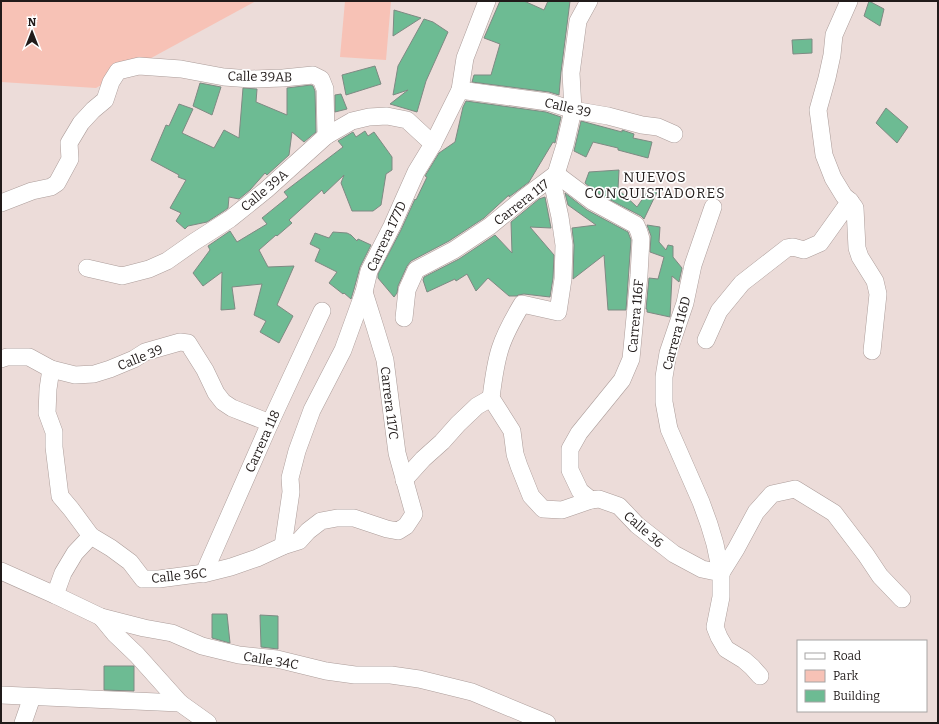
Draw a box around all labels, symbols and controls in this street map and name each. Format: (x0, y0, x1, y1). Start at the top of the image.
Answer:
north arrow (12, 12, 52, 52)
text: N (28, 16, 37, 29)
street label: Calle 39AB (228, 68, 292, 85)
street label: Calle 39 (543, 95, 593, 120)
street label: Calle 39A (238, 166, 291, 214)
district label: NUEVOS CONQUISTADORES (584, 169, 726, 202)
street label: Carrera 117 (491, 176, 552, 228)
street label: Carrera 177D (364, 199, 409, 274)
street label: Carrera 116F (625, 279, 646, 354)
street label: Carrera 116D (659, 295, 694, 372)
street label: Calle 39 (115, 342, 165, 373)
street label: Carrera 117C (378, 366, 401, 441)
street label: Carrera 118 (242, 408, 283, 475)
street label: Calle 36 (621, 508, 667, 551)
street label: Calle 36C (150, 565, 208, 586)
legend (797, 640, 927, 712)
street label: Calle 34C (242, 649, 300, 672)
text: Road (833, 649, 861, 663)
text: Park (833, 669, 859, 683)
text: Building (833, 689, 880, 703)

